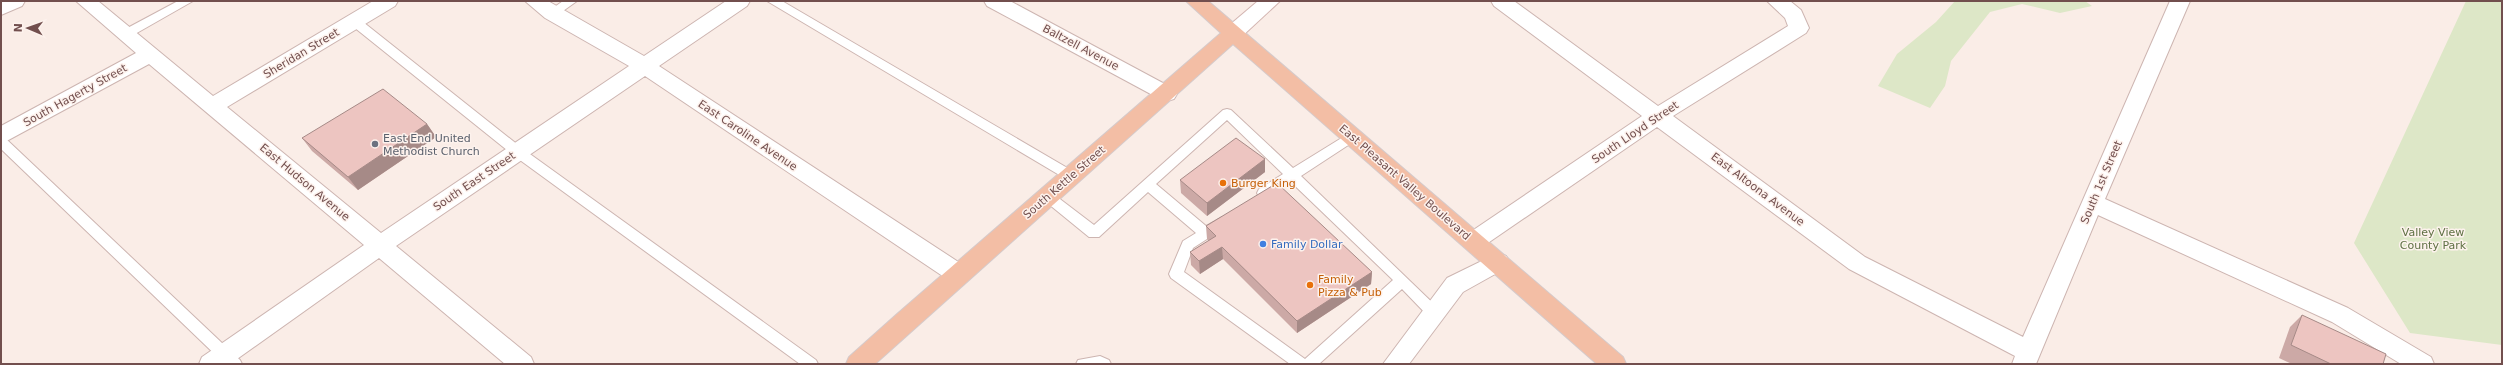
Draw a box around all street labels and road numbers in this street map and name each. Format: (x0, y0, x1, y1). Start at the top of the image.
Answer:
street label: Baltzell Avenue (1040, 22, 1121, 73)
street label: Sheridan Street (261, 25, 342, 81)
street label: South Hagerty Street (21, 61, 130, 129)
street label: East Caroline Avenue (696, 97, 800, 174)
street label: South Lloyd Street (1589, 98, 1682, 166)
street label: East Pleasant Valley Boulevard (1336, 122, 1473, 243)
street label: South 1st Street (2078, 138, 2125, 226)
street label: East Hudson Avenue (257, 141, 352, 224)
street label: South Kettle Street (1021, 143, 1108, 221)
street label: South East Street (431, 149, 518, 214)
street label: East Altoona Avenue (1708, 150, 1807, 229)

